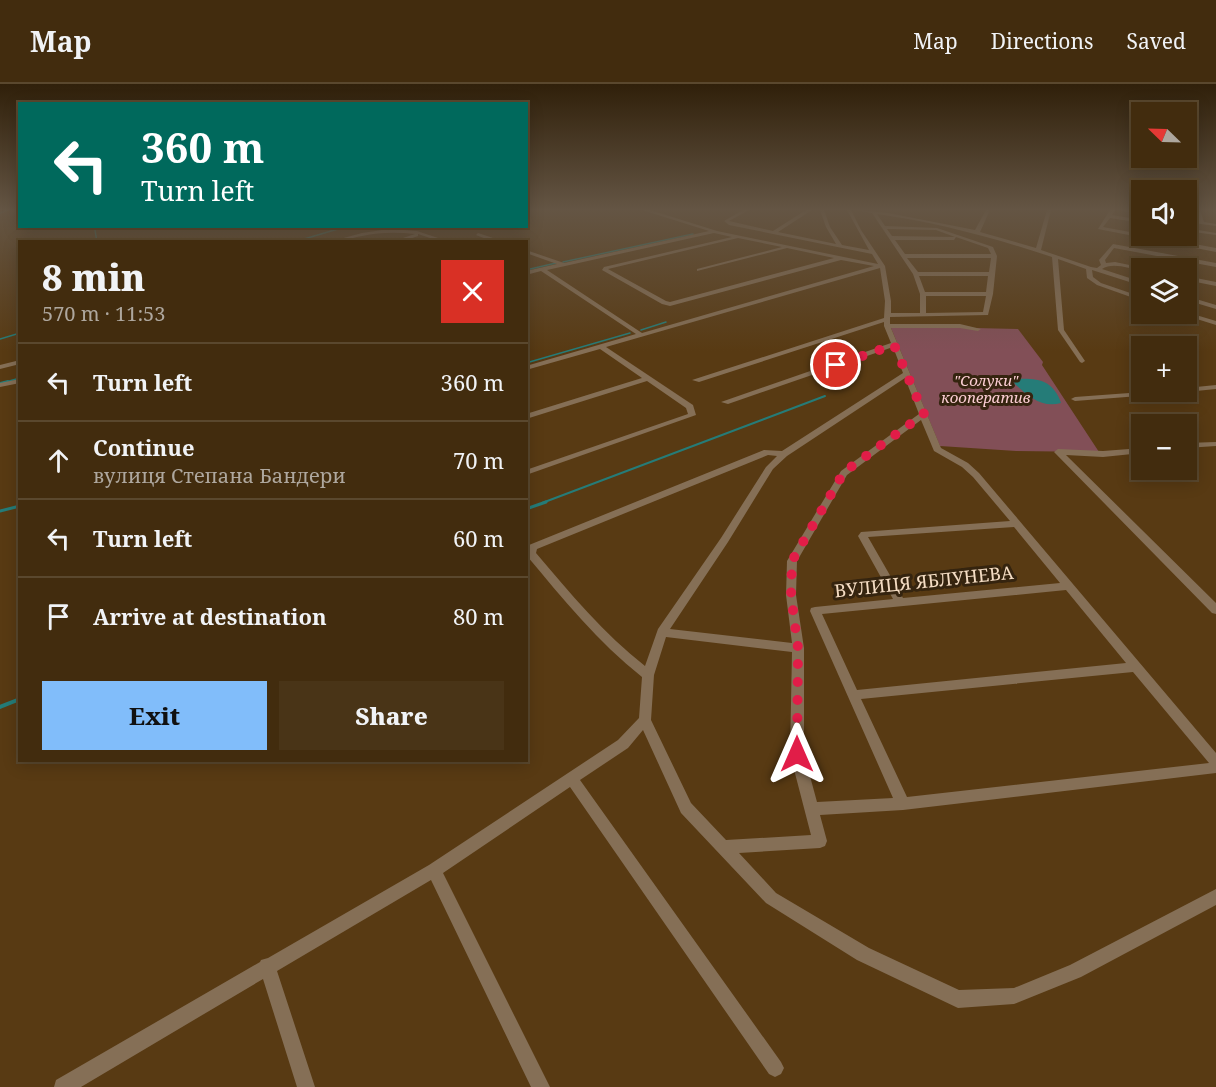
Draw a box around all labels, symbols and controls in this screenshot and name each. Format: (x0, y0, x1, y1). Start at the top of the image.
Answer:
text: Map (30, 22, 92, 60)
text: Map (913, 27, 958, 55)
text: Directions (991, 27, 1093, 55)
text: Saved (1126, 27, 1186, 55)
north arrow (1131, 102, 1197, 168)
map controls (1131, 102, 1197, 480)
text: 360 m (141, 118, 265, 175)
icon: left (42, 126, 120, 204)
text: Turn left (141, 172, 254, 209)
button: sound (1131, 180, 1197, 246)
text: 8 min (42, 253, 145, 302)
button: layers (1131, 258, 1197, 324)
button: close (441, 260, 504, 323)
text: 570 m · 11:53 (42, 300, 165, 327)
button: + (1131, 336, 1197, 402)
pin (810, 339, 861, 390)
icon: arrive (819, 348, 852, 381)
icon: left (42, 366, 75, 399)
text: Turn left (93, 367, 192, 397)
text: 360 m (441, 367, 504, 397)
park label: "Солуки" кооператив (941, 370, 1031, 407)
button: − (1131, 414, 1197, 480)
text: Continue (93, 432, 195, 462)
icon: ahead (42, 444, 75, 477)
text: 70 m (453, 445, 504, 475)
text: вулиця Степана Бандери (93, 462, 346, 489)
icon: left (42, 522, 75, 555)
text: Turn left (93, 523, 192, 553)
text: 60 m (453, 523, 504, 553)
street label: ВУЛИЦЯ ЯБЛУНЕВА (833, 560, 1015, 602)
icon: arrive (42, 600, 75, 633)
text: Arrive at destination (93, 601, 327, 631)
text: 80 m (453, 601, 504, 631)
button: Exit (42, 681, 267, 750)
button: Share (279, 681, 504, 750)
position arrow (765, 722, 829, 786)

